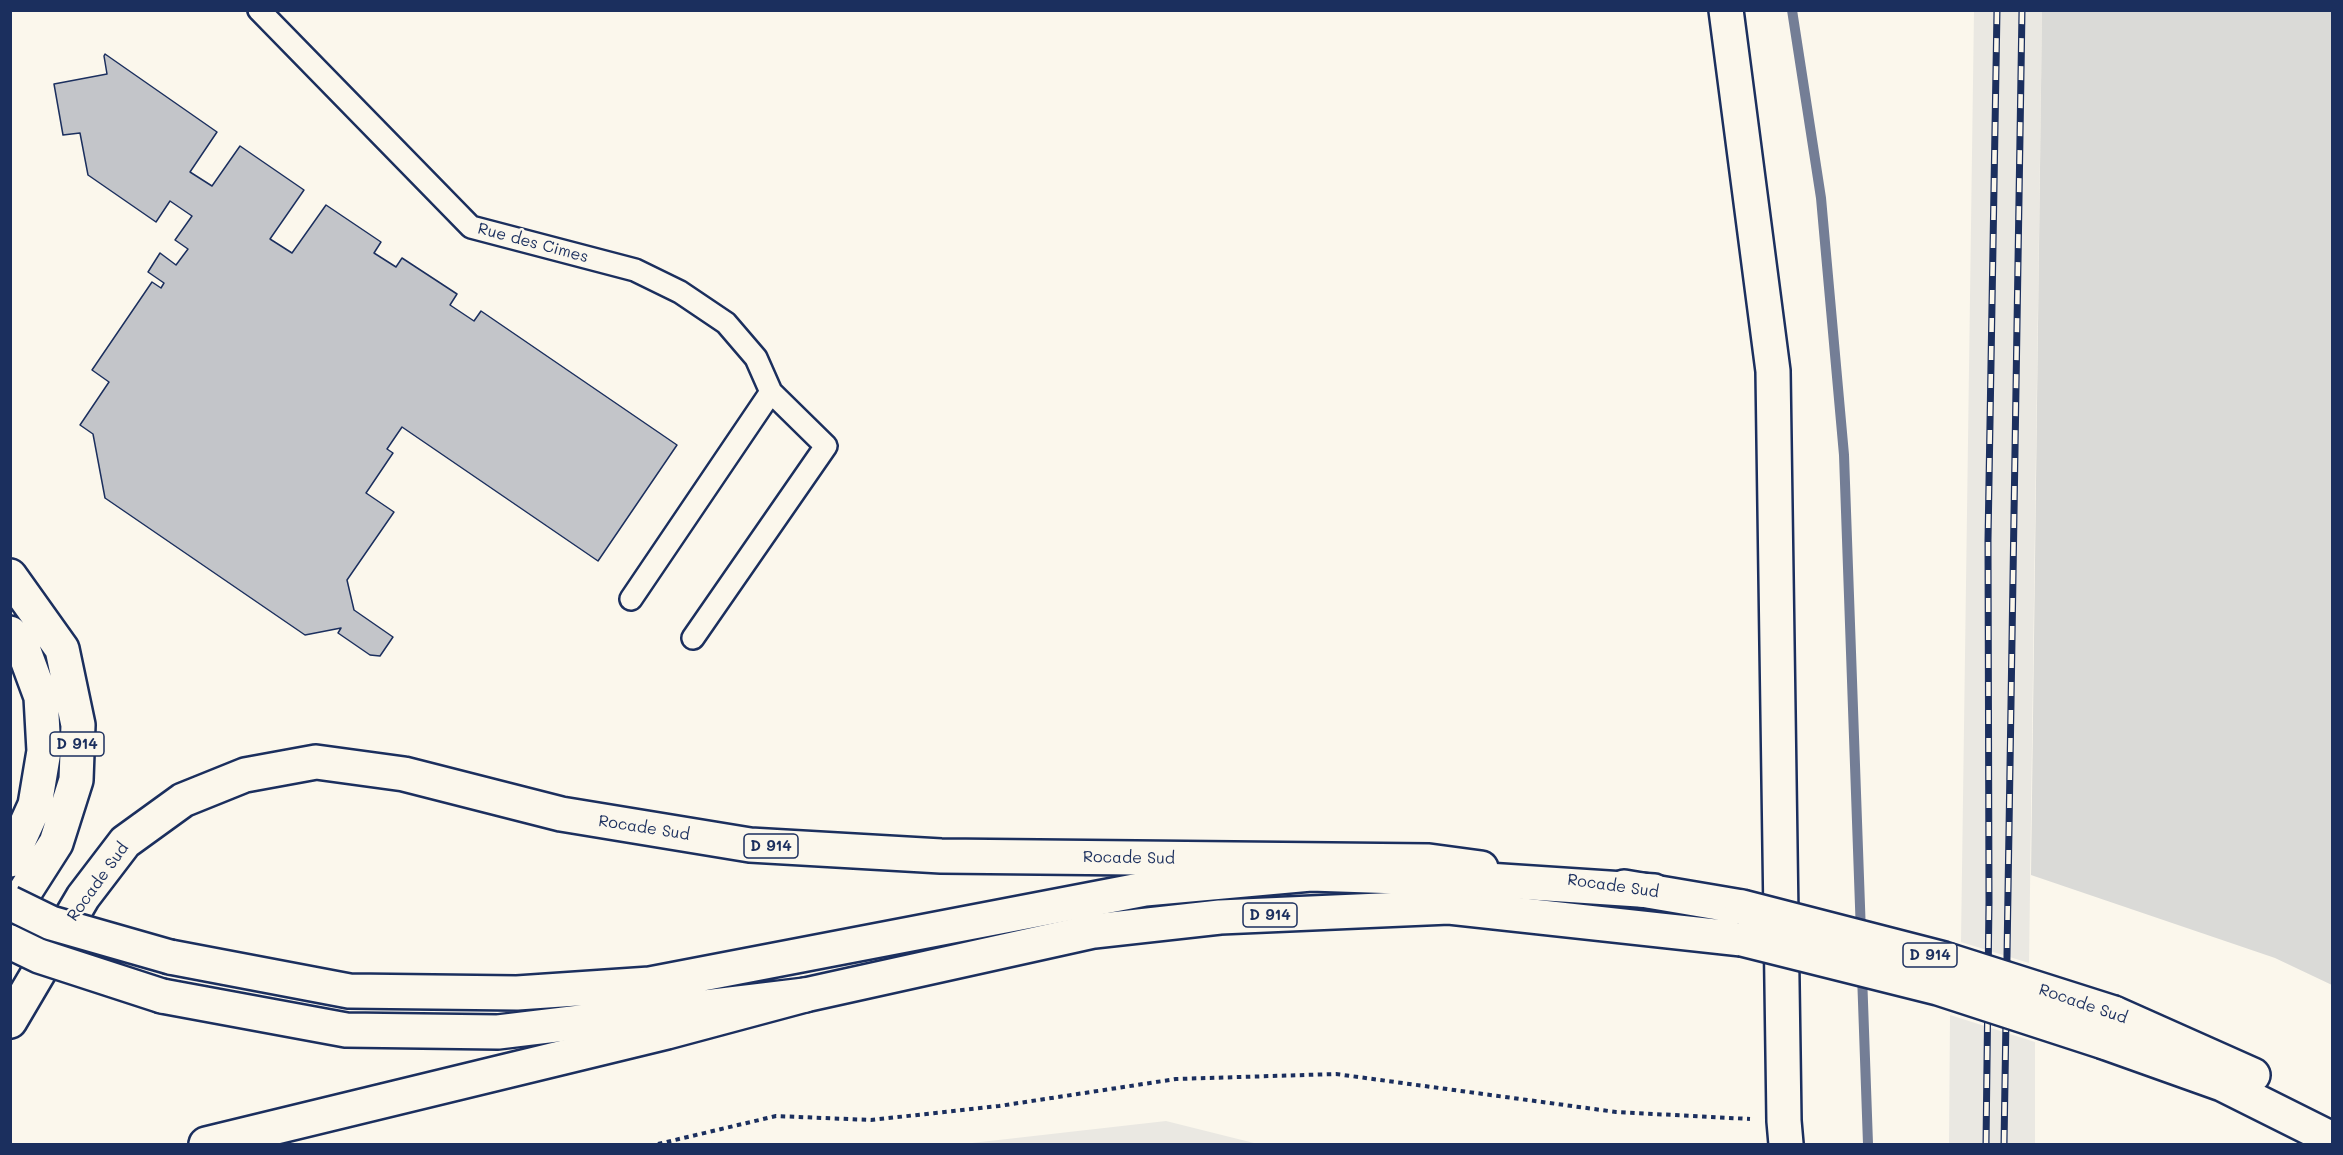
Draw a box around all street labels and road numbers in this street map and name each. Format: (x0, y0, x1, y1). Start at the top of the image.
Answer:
street label: Rue des Cimes (476, 219, 590, 267)
road number: D 914 (50, 732, 104, 756)
street label: Rocade Sud (597, 811, 691, 845)
road number: D 914 (744, 834, 798, 858)
street label: Rocade Sud (63, 839, 133, 925)
street label: Rocade Sud (1083, 848, 1175, 868)
street label: Rocade Sud (1566, 870, 1660, 902)
road number: D 914 (1243, 903, 1297, 927)
road number: D 914 (1903, 943, 1957, 967)
street label: Rocade Sud (2036, 980, 2130, 1028)

